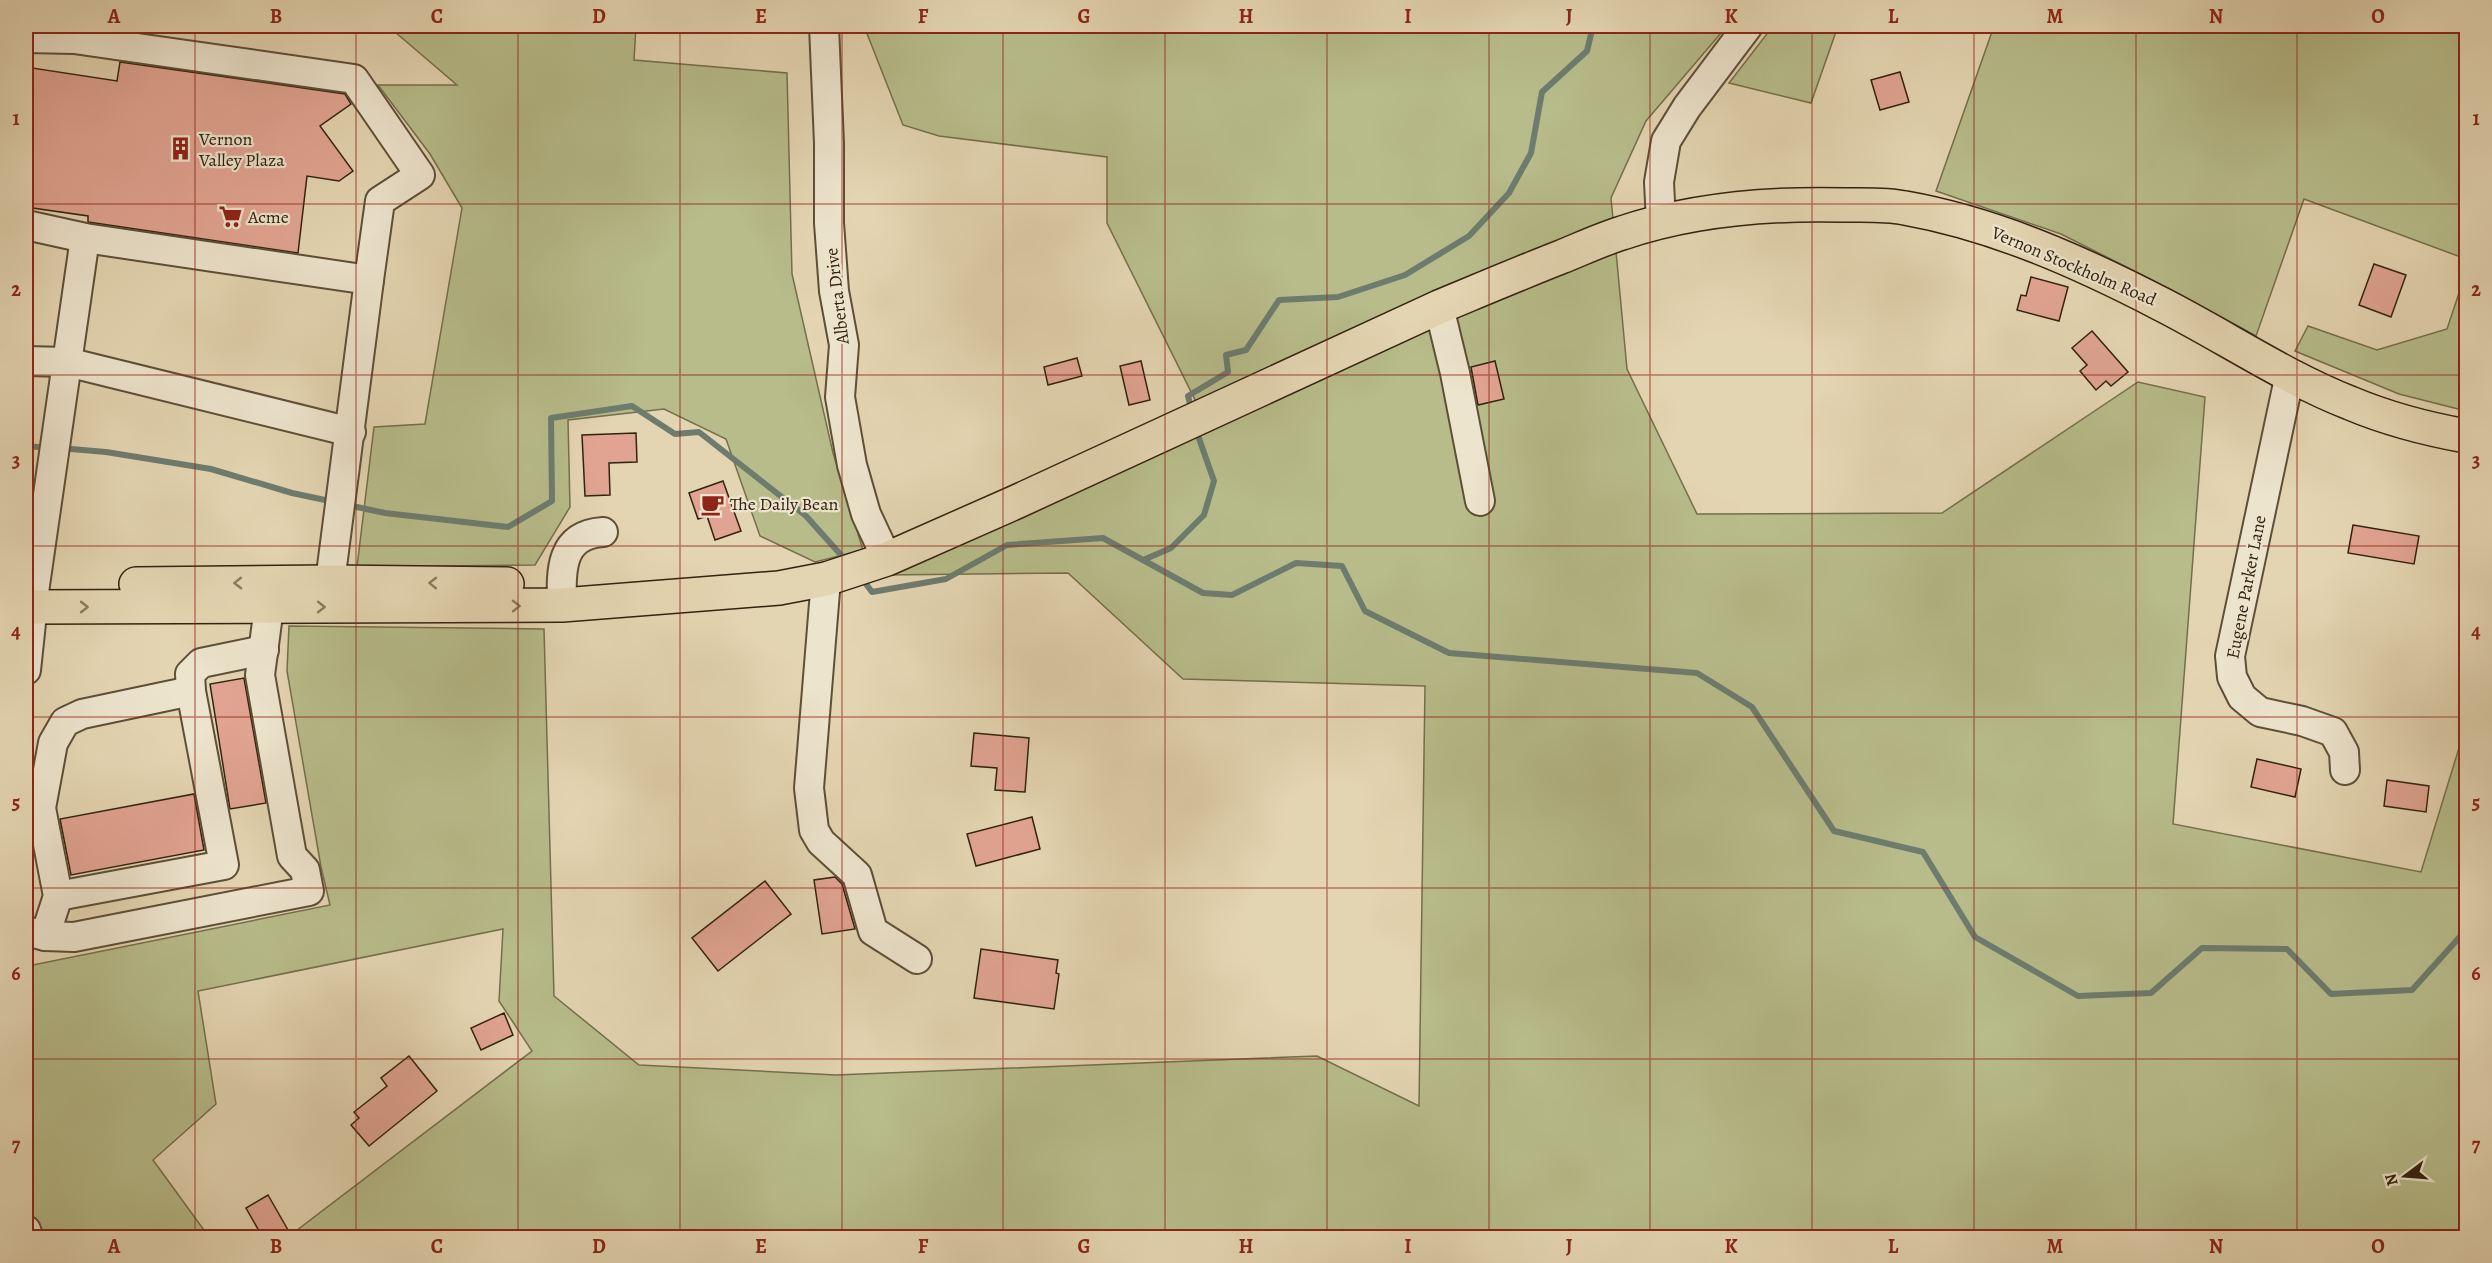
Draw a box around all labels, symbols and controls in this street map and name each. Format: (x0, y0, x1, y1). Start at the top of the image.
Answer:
text: A (107, 3, 121, 30)
text: B (270, 3, 282, 30)
text: C (431, 3, 443, 30)
text: D (592, 3, 606, 30)
text: E (755, 3, 767, 30)
text: F (918, 3, 929, 30)
text: G (1077, 3, 1091, 30)
text: H (1239, 3, 1254, 30)
text: I (1404, 3, 1412, 30)
text: J (1566, 3, 1573, 30)
text: K (1724, 3, 1738, 30)
text: L (1888, 3, 1899, 30)
text: M (2047, 3, 2064, 30)
text: N (2209, 3, 2224, 30)
text: O (2371, 3, 2385, 30)
text: 1 (12, 105, 20, 132)
text: 1 (2472, 105, 2480, 132)
place label: Vernon Valley Plaza (198, 127, 285, 172)
building icon: Vernon Valley Plaza (168, 136, 194, 162)
supermarket icon: Acme (217, 204, 243, 230)
place label: Acme (247, 205, 289, 229)
street label: Vernon Stockholm Road (1987, 220, 2160, 312)
street label: Alberta Drive (819, 246, 855, 347)
text: 2 (11, 276, 21, 303)
text: 2 (2471, 276, 2481, 303)
text: 3 (12, 447, 20, 474)
text: 3 (2472, 447, 2480, 474)
cafe icon: The Daily Bean (699, 491, 725, 517)
place label: The Daily Bean (730, 492, 839, 516)
street label: Eugene Parker Lane (2220, 513, 2272, 661)
one-way arrow (233, 577, 242, 589)
one-way arrow (428, 577, 437, 589)
one-way arrow (511, 600, 520, 612)
one-way arrow (79, 601, 88, 613)
one-way arrow (316, 601, 325, 613)
text: 4 (11, 618, 21, 645)
text: 4 (2471, 618, 2481, 645)
text: 5 (12, 789, 20, 816)
text: 5 (2472, 789, 2480, 816)
text: 6 (11, 960, 21, 987)
text: 6 (2471, 960, 2481, 987)
text: 7 (12, 1131, 21, 1158)
text: 7 (2472, 1131, 2481, 1158)
north arrow (2375, 1146, 2435, 1206)
text: N (2379, 1171, 2404, 1188)
text: A (107, 1233, 121, 1260)
text: B (270, 1233, 282, 1260)
text: C (431, 1233, 443, 1260)
text: D (592, 1233, 606, 1260)
text: E (755, 1233, 767, 1260)
text: F (918, 1233, 929, 1260)
text: G (1077, 1233, 1091, 1260)
text: H (1239, 1233, 1254, 1260)
text: I (1404, 1233, 1412, 1260)
text: J (1566, 1233, 1573, 1260)
text: K (1724, 1233, 1738, 1260)
text: L (1888, 1233, 1899, 1260)
text: M (2047, 1233, 2064, 1260)
text: N (2209, 1233, 2224, 1260)
text: O (2371, 1233, 2385, 1260)

